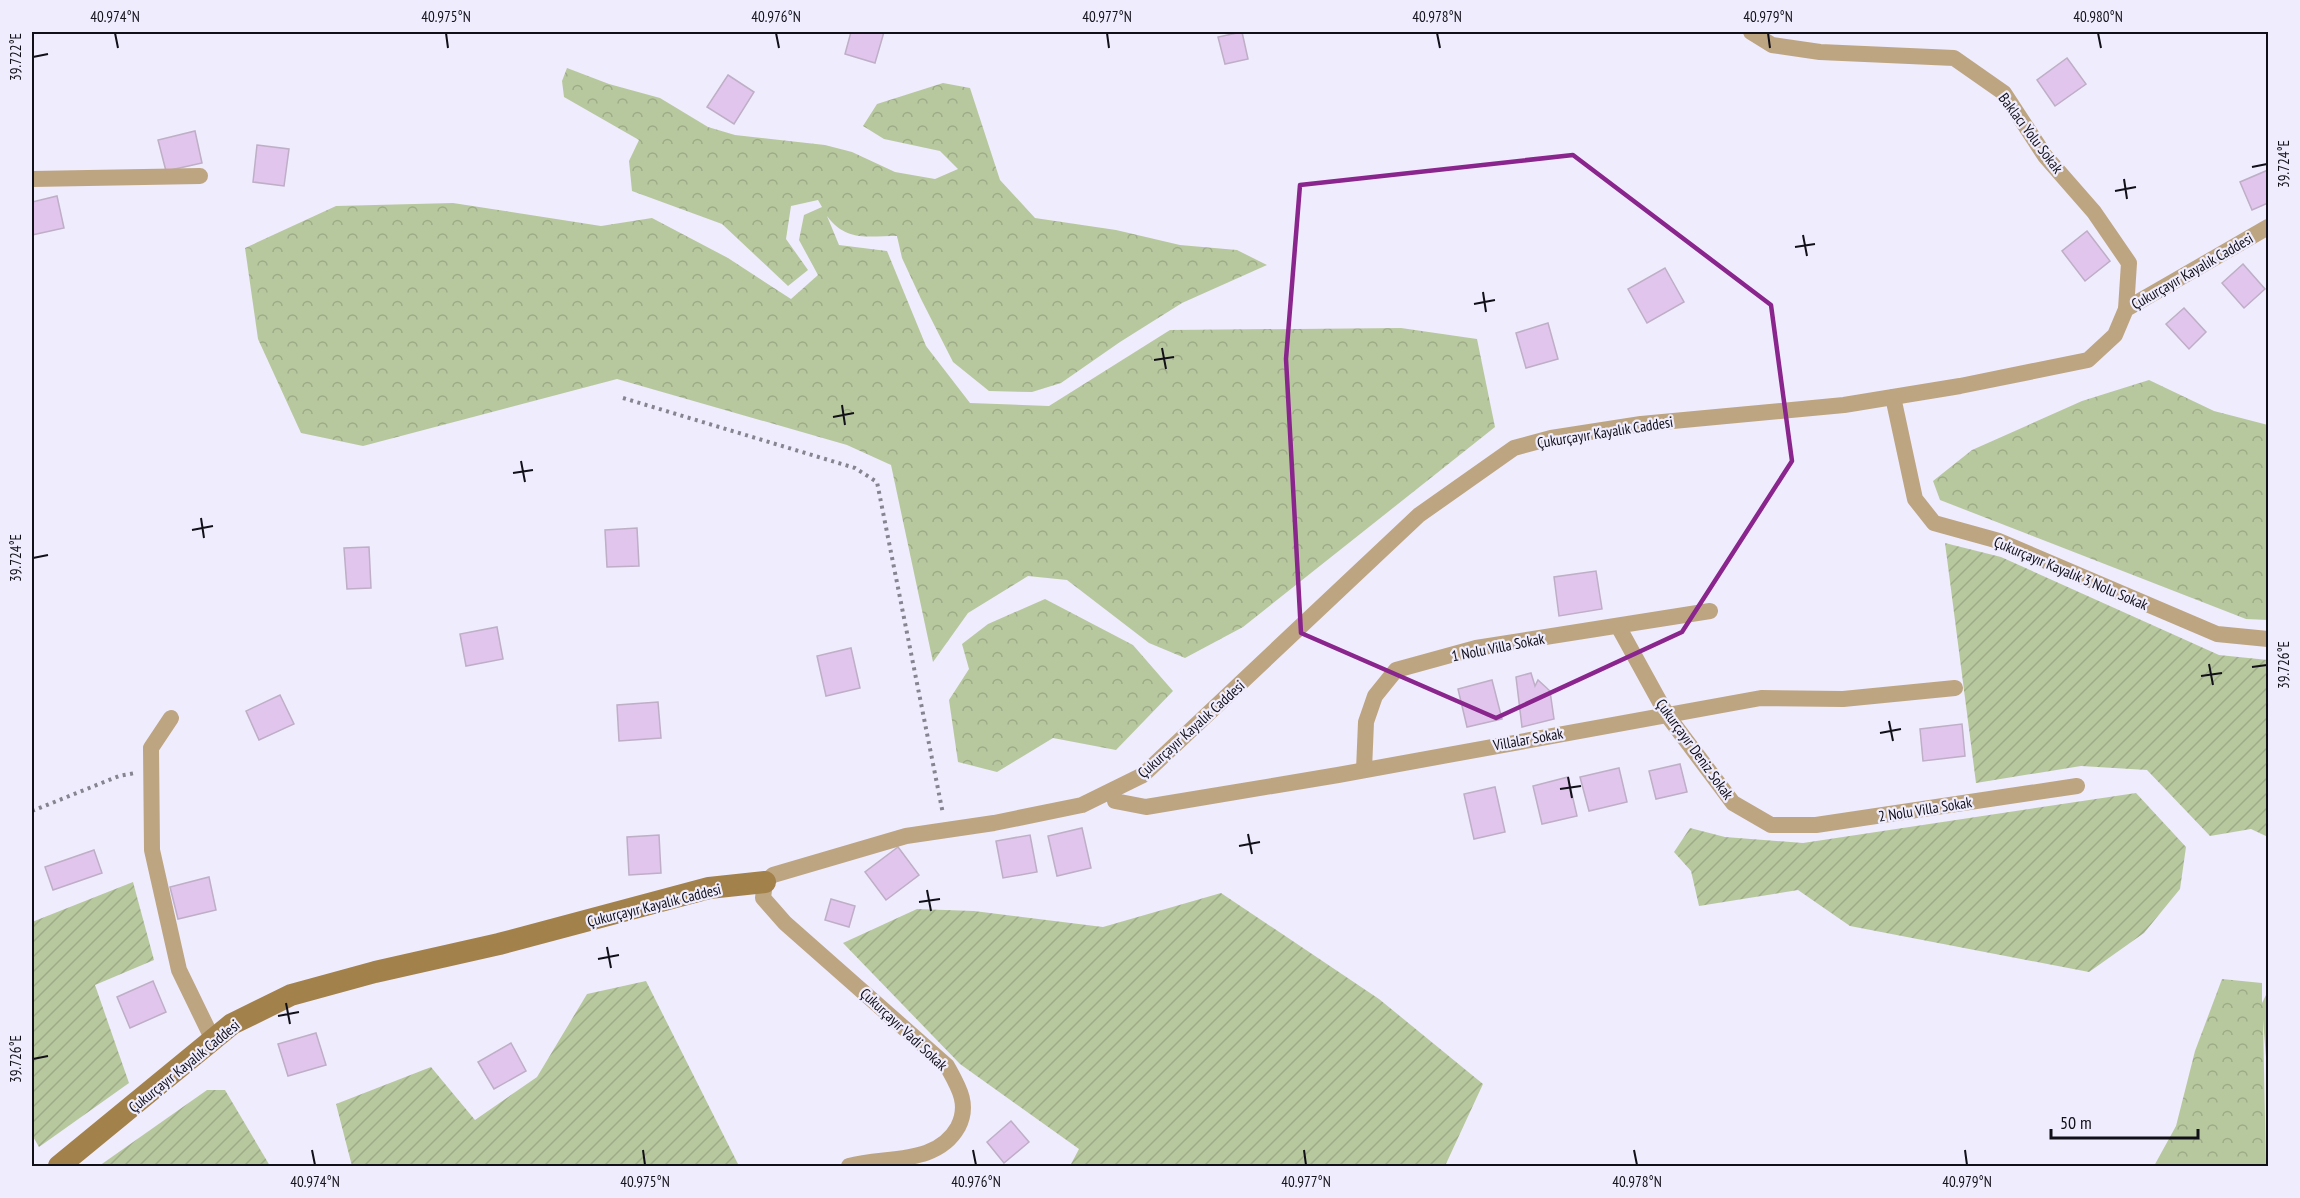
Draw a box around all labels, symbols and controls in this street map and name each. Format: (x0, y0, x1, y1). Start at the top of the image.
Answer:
text: 40.974°N (90, 7, 140, 26)
text: 40.975°N (421, 7, 471, 26)
text: 40.976°N (751, 7, 801, 26)
text: 40.977°N (1082, 7, 1132, 26)
text: 40.978°N (1412, 7, 1462, 26)
text: 40.979°N (1743, 7, 1793, 26)
text: 40.980°N (2073, 7, 2123, 26)
text: 39.722°E (6, 33, 25, 81)
street label: Baklacı Yolu Sokak (1995, 89, 2068, 177)
text: 39.724°E (2274, 140, 2293, 188)
street label: Çukurçayır Kayalık Caddesi (2128, 228, 2256, 314)
street label: Çukurçayır Kayalık Caddesi (1536, 412, 1674, 452)
street label: Çukurçayır Kayalık 3 Nolu Sokak (1991, 532, 2151, 614)
text: 39.724°E (6, 534, 25, 582)
street label: 1 Nolu Villa Sokak (1450, 629, 1546, 665)
text: 39.726°E (2274, 641, 2293, 689)
street label: Çukurçayır Kayalık Caddesi (1134, 676, 1248, 782)
street label: Çukurçayır Deniz Sokak (1652, 695, 1738, 803)
street label: Villalar Sokak (1491, 723, 1565, 755)
street label: 2 Nolu Villa Sokak (1877, 792, 1973, 826)
street label: Çukurçayır Kayalık Caddesi (585, 879, 723, 931)
street label: Çukurçayır Vadi Sokak (856, 984, 952, 1074)
street label: Çukurçayır Kayalık Caddesi (125, 1015, 243, 1117)
text: 39.726°E (6, 1035, 25, 1083)
scale bar (2051, 1102, 2198, 1140)
text: 50 m (2060, 1111, 2092, 1134)
text: 40.974°N (290, 1172, 340, 1191)
text: 40.975°N (620, 1172, 670, 1191)
text: 40.976°N (951, 1172, 1001, 1191)
text: 40.977°N (1281, 1172, 1331, 1191)
text: 40.978°N (1612, 1172, 1662, 1191)
text: 40.979°N (1942, 1172, 1992, 1191)

